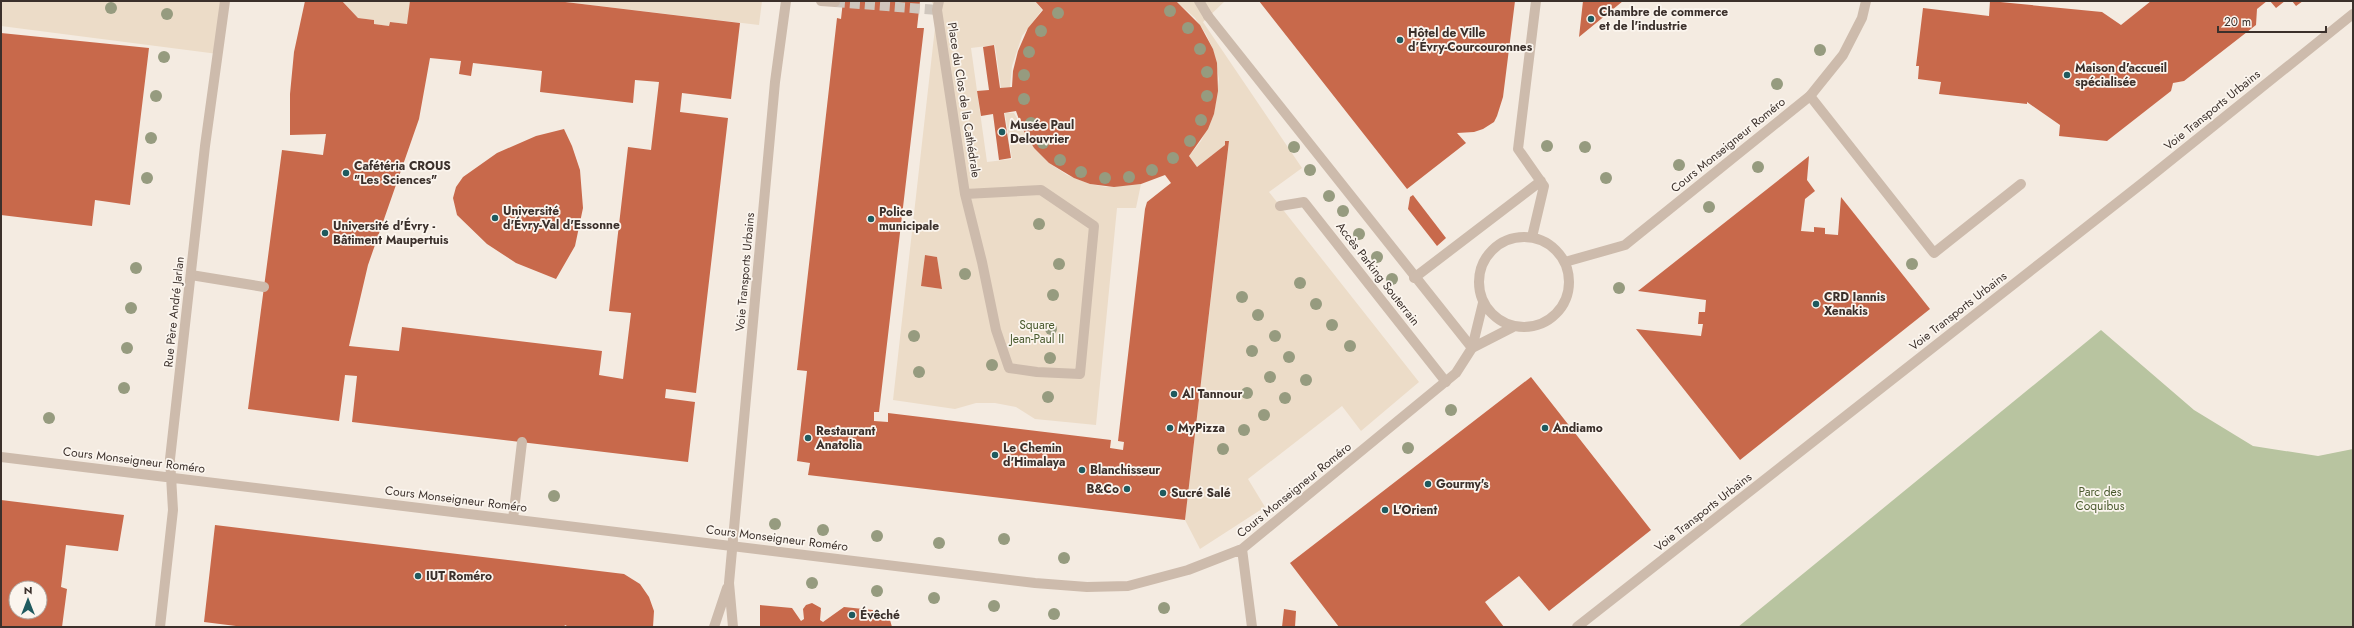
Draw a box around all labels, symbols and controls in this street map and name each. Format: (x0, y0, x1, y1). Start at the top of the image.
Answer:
place label: Chambre de commerce et de l'industrie (1599, 3, 1728, 35)
scale bar (2218, 8, 2326, 34)
text: 20 m (2224, 13, 2251, 31)
marker: Chambre de commerce et de l'industrie (1586, 14, 1596, 24)
street label: Place du Clos de la Cathédrale (943, 21, 985, 179)
place label: Hôtel de Ville d’Évry-Courcouronnes (1408, 24, 1533, 56)
marker: Hôtel de Ville d’Évry-Courcouronnes (1395, 35, 1405, 45)
place label: Maison d'accueil spécialisée (2075, 59, 2167, 91)
street label: Voie Transports Urbains (2160, 65, 2264, 155)
marker: Maison d'accueil spécialisée (2062, 70, 2072, 80)
street label: Cours Monseigneur Roméro (1667, 93, 1790, 197)
place label: Musée Paul Delouvrier (1010, 116, 1074, 148)
marker: Musée Paul Delouvrier (997, 127, 1007, 137)
place label: Cafétéria CROUS "Les Sciences" (354, 157, 451, 189)
marker: Cafétéria CROUS "Les Sciences" (341, 168, 351, 178)
place label: Université d'Évry-Val d'Essonne (503, 202, 620, 234)
place label: Police municipale (879, 203, 939, 235)
street label: Voie Transports Urbains (731, 212, 759, 332)
marker: Université d'Évry-Val d'Essonne (490, 213, 500, 223)
marker: Police municipale (866, 214, 876, 224)
place label: Université d'Évry - Bâtiment Maupertuis (333, 217, 449, 249)
street label: Accès Parking Souterrain (1332, 218, 1424, 330)
marker: Université d'Évry - Bâtiment Maupertuis (320, 228, 330, 238)
street label: Rue Père André Jarlan (159, 256, 189, 368)
street label: Voie Transports Urbains (1905, 267, 2011, 355)
place label: CRD Iannis Xenakis (1824, 288, 1886, 320)
marker: CRD Iannis Xenakis (1811, 299, 1821, 309)
park label: Square Jean-Paul II (1008, 316, 1064, 348)
place label: Al Tannour (1181, 385, 1242, 403)
marker: Al Tannour (1169, 389, 1179, 399)
place label: MyPizza (1178, 419, 1225, 437)
place label: Andiamo (1552, 419, 1603, 437)
place label: Restaurant Anatolia (815, 422, 876, 454)
marker: MyPizza (1165, 423, 1175, 433)
marker: Andiamo (1540, 423, 1550, 433)
marker: Restaurant Anatolia (803, 433, 813, 443)
street label: Cours Monseigneur Roméro (1233, 438, 1356, 542)
place label: Le Chemin d'Himalaya (1003, 439, 1066, 471)
street label: Cours Monseigneur Roméro (62, 442, 206, 478)
marker: Le Chemin d'Himalaya (990, 450, 1000, 460)
place label: Blanchisseur (1090, 461, 1160, 479)
marker: Blanchisseur (1077, 465, 1087, 475)
street label: Voie Transports Urbains (1650, 468, 1756, 556)
place label: Gourmy's (1436, 475, 1489, 493)
marker: Gourmy's (1423, 479, 1433, 489)
place label: B&Co (1087, 480, 1119, 498)
street label: Cours Monseigneur Roméro (384, 481, 528, 517)
park label: Parc des Coquibus (2075, 483, 2125, 515)
marker: B&Co (1122, 484, 1132, 494)
place label: Sucré Salé (1171, 484, 1231, 502)
marker: Sucré Salé (1158, 488, 1168, 498)
place label: L'Orient (1393, 501, 1437, 519)
marker: L'Orient (1380, 505, 1390, 515)
street label: Cours Monseigneur Roméro (705, 520, 849, 556)
place label: IUT Roméro (426, 567, 492, 585)
marker: IUT Roméro (413, 571, 423, 581)
north arrow (8, 580, 48, 620)
text: N (24, 582, 32, 598)
place label: Évêché (860, 606, 900, 624)
marker: Évêché (847, 610, 857, 620)

